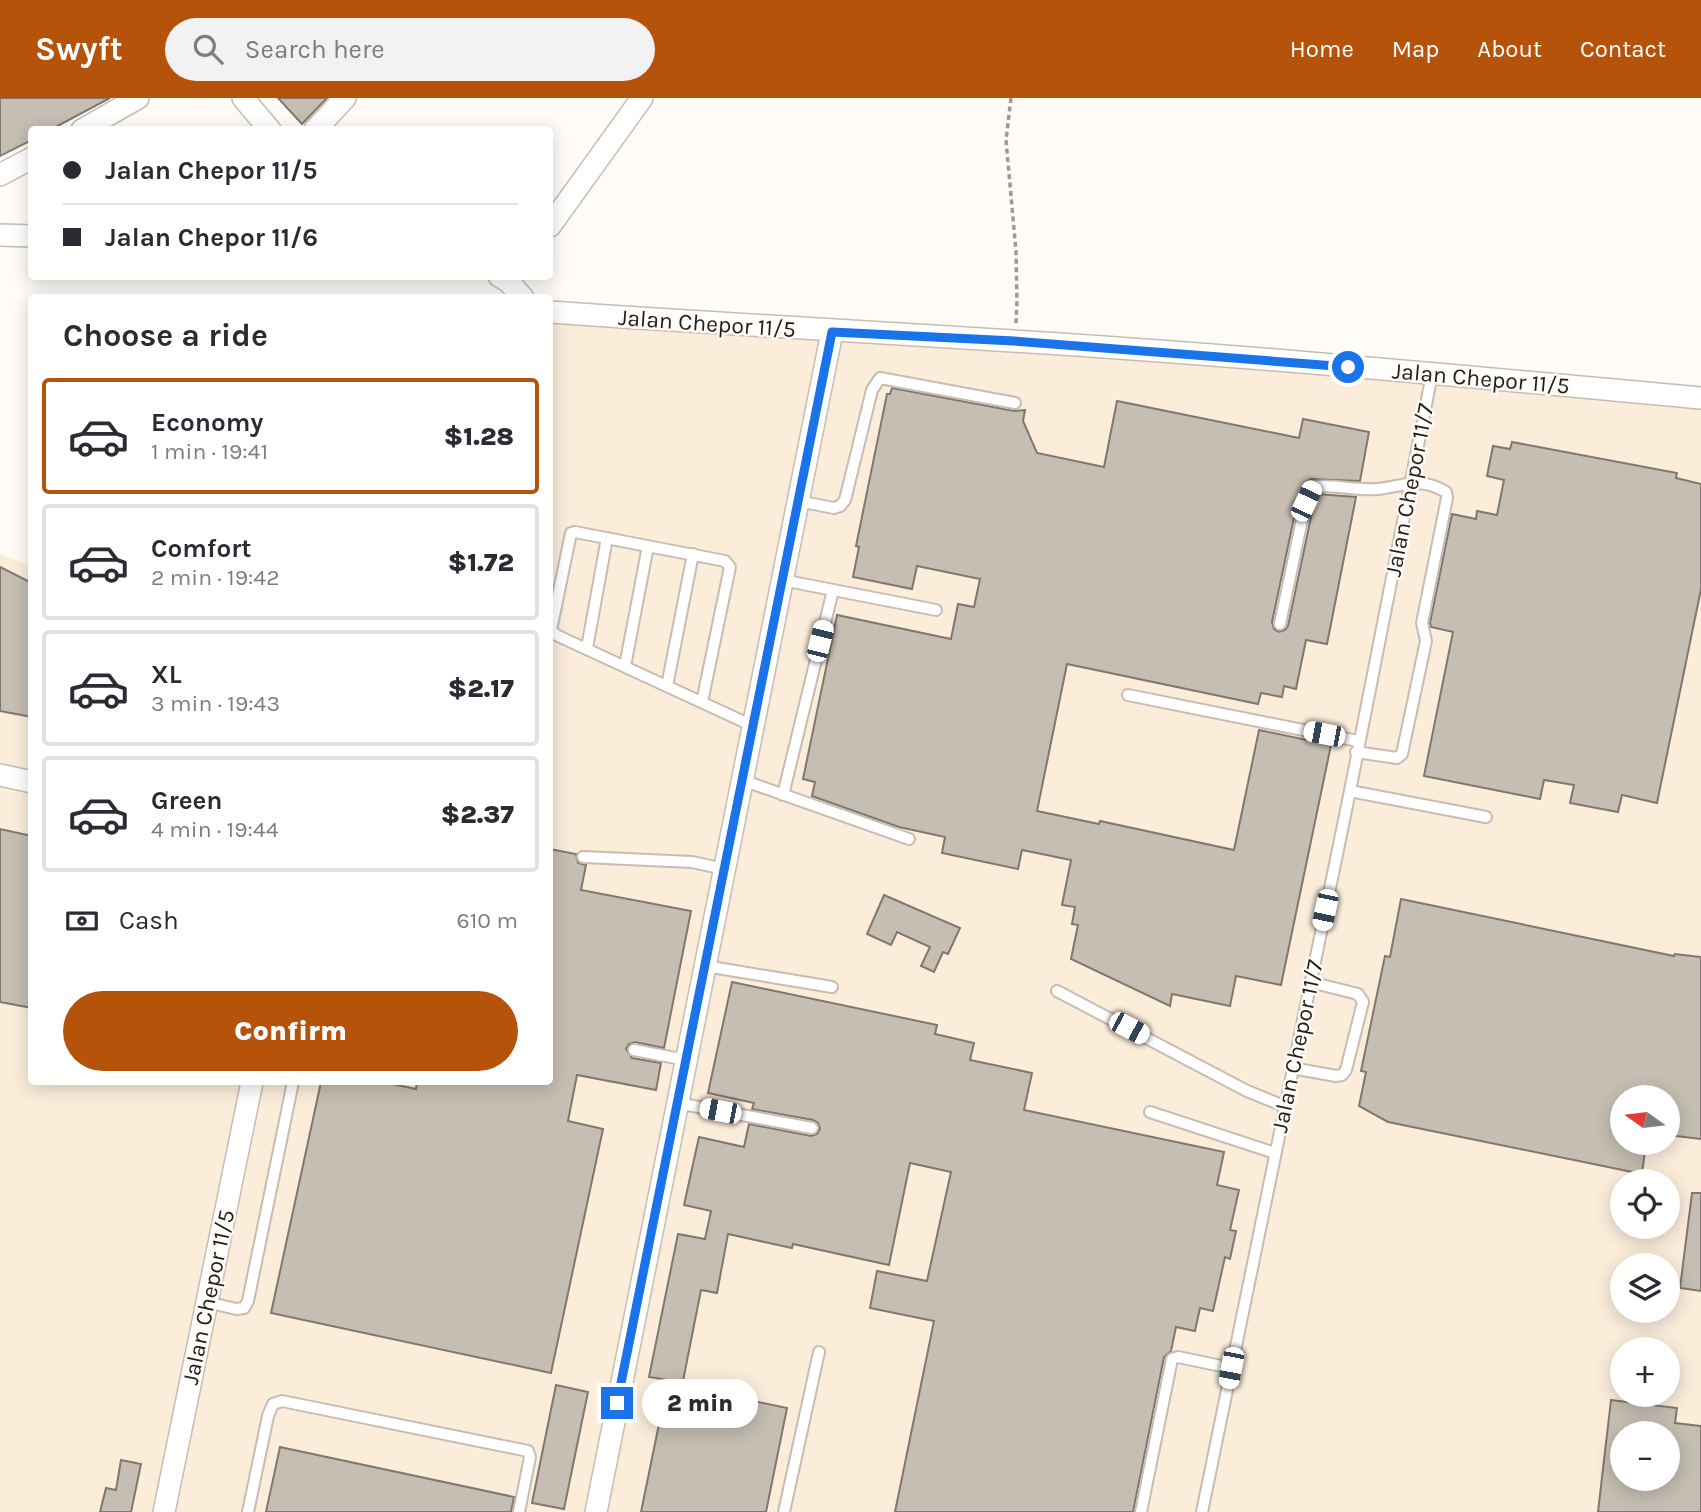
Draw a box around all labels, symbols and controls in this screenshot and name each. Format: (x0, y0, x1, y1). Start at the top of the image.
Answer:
search box (165, 18, 655, 81)
text: Swyft (35, 30, 123, 68)
icon: search (189, 30, 227, 68)
text: Search here (245, 34, 385, 65)
text: Home (1290, 35, 1354, 63)
text: Map (1392, 35, 1439, 63)
text: About (1477, 35, 1542, 63)
text: Contact (1580, 35, 1666, 63)
text: Jalan Chepor 11/5 (105, 155, 317, 186)
text: Jalan Chepor 11/6 (105, 222, 318, 253)
street label: Jalan Chepor 11/5 (617, 304, 797, 343)
text: Choose a ride (63, 317, 268, 354)
route start (1332, 351, 1364, 383)
street label: Jalan Chepor 11/5 (1391, 357, 1571, 400)
street label: Jalan Chepor 11/7 (1379, 401, 1440, 579)
icon: car (67, 405, 130, 468)
text: Economy (151, 407, 263, 438)
text: $1.28 (444, 421, 514, 452)
text: 1 min · 19:41 (151, 438, 268, 465)
car (1288, 478, 1325, 524)
icon: car (67, 531, 130, 594)
text: Comfort (151, 533, 252, 564)
text: $1.72 (448, 547, 514, 578)
text: 2 min · 19:42 (151, 564, 280, 591)
car (805, 618, 836, 664)
icon: car (67, 657, 130, 720)
text: XL (151, 659, 182, 690)
text: $2.17 (448, 673, 514, 704)
text: 3 min · 19:43 (151, 690, 280, 717)
car (1302, 720, 1347, 748)
icon: car (67, 783, 130, 846)
text: Green (151, 785, 223, 816)
text: $2.37 (441, 799, 514, 830)
text: 4 min · 19:44 (151, 816, 279, 843)
car (1311, 887, 1340, 933)
icon: cash (63, 902, 101, 940)
text: Cash (119, 905, 179, 936)
text: 610 m (457, 907, 518, 934)
street label: Jalan Chepor 11/7 (1266, 957, 1329, 1135)
button: Confirm (63, 991, 518, 1071)
car (1106, 1009, 1153, 1047)
north arrow (1610, 1085, 1680, 1155)
map controls (1610, 1085, 1680, 1491)
car (698, 1097, 743, 1125)
button: locate (1610, 1169, 1680, 1239)
street label: Jalan Chepor 11/5 (177, 1207, 240, 1387)
button: layers (1610, 1253, 1680, 1323)
button: + (1610, 1337, 1680, 1407)
car (1217, 1345, 1246, 1391)
callout: 2 min (642, 1378, 757, 1428)
route end (601, 1387, 633, 1419)
text: 2 min (667, 1390, 733, 1417)
button: − (1610, 1421, 1680, 1491)

